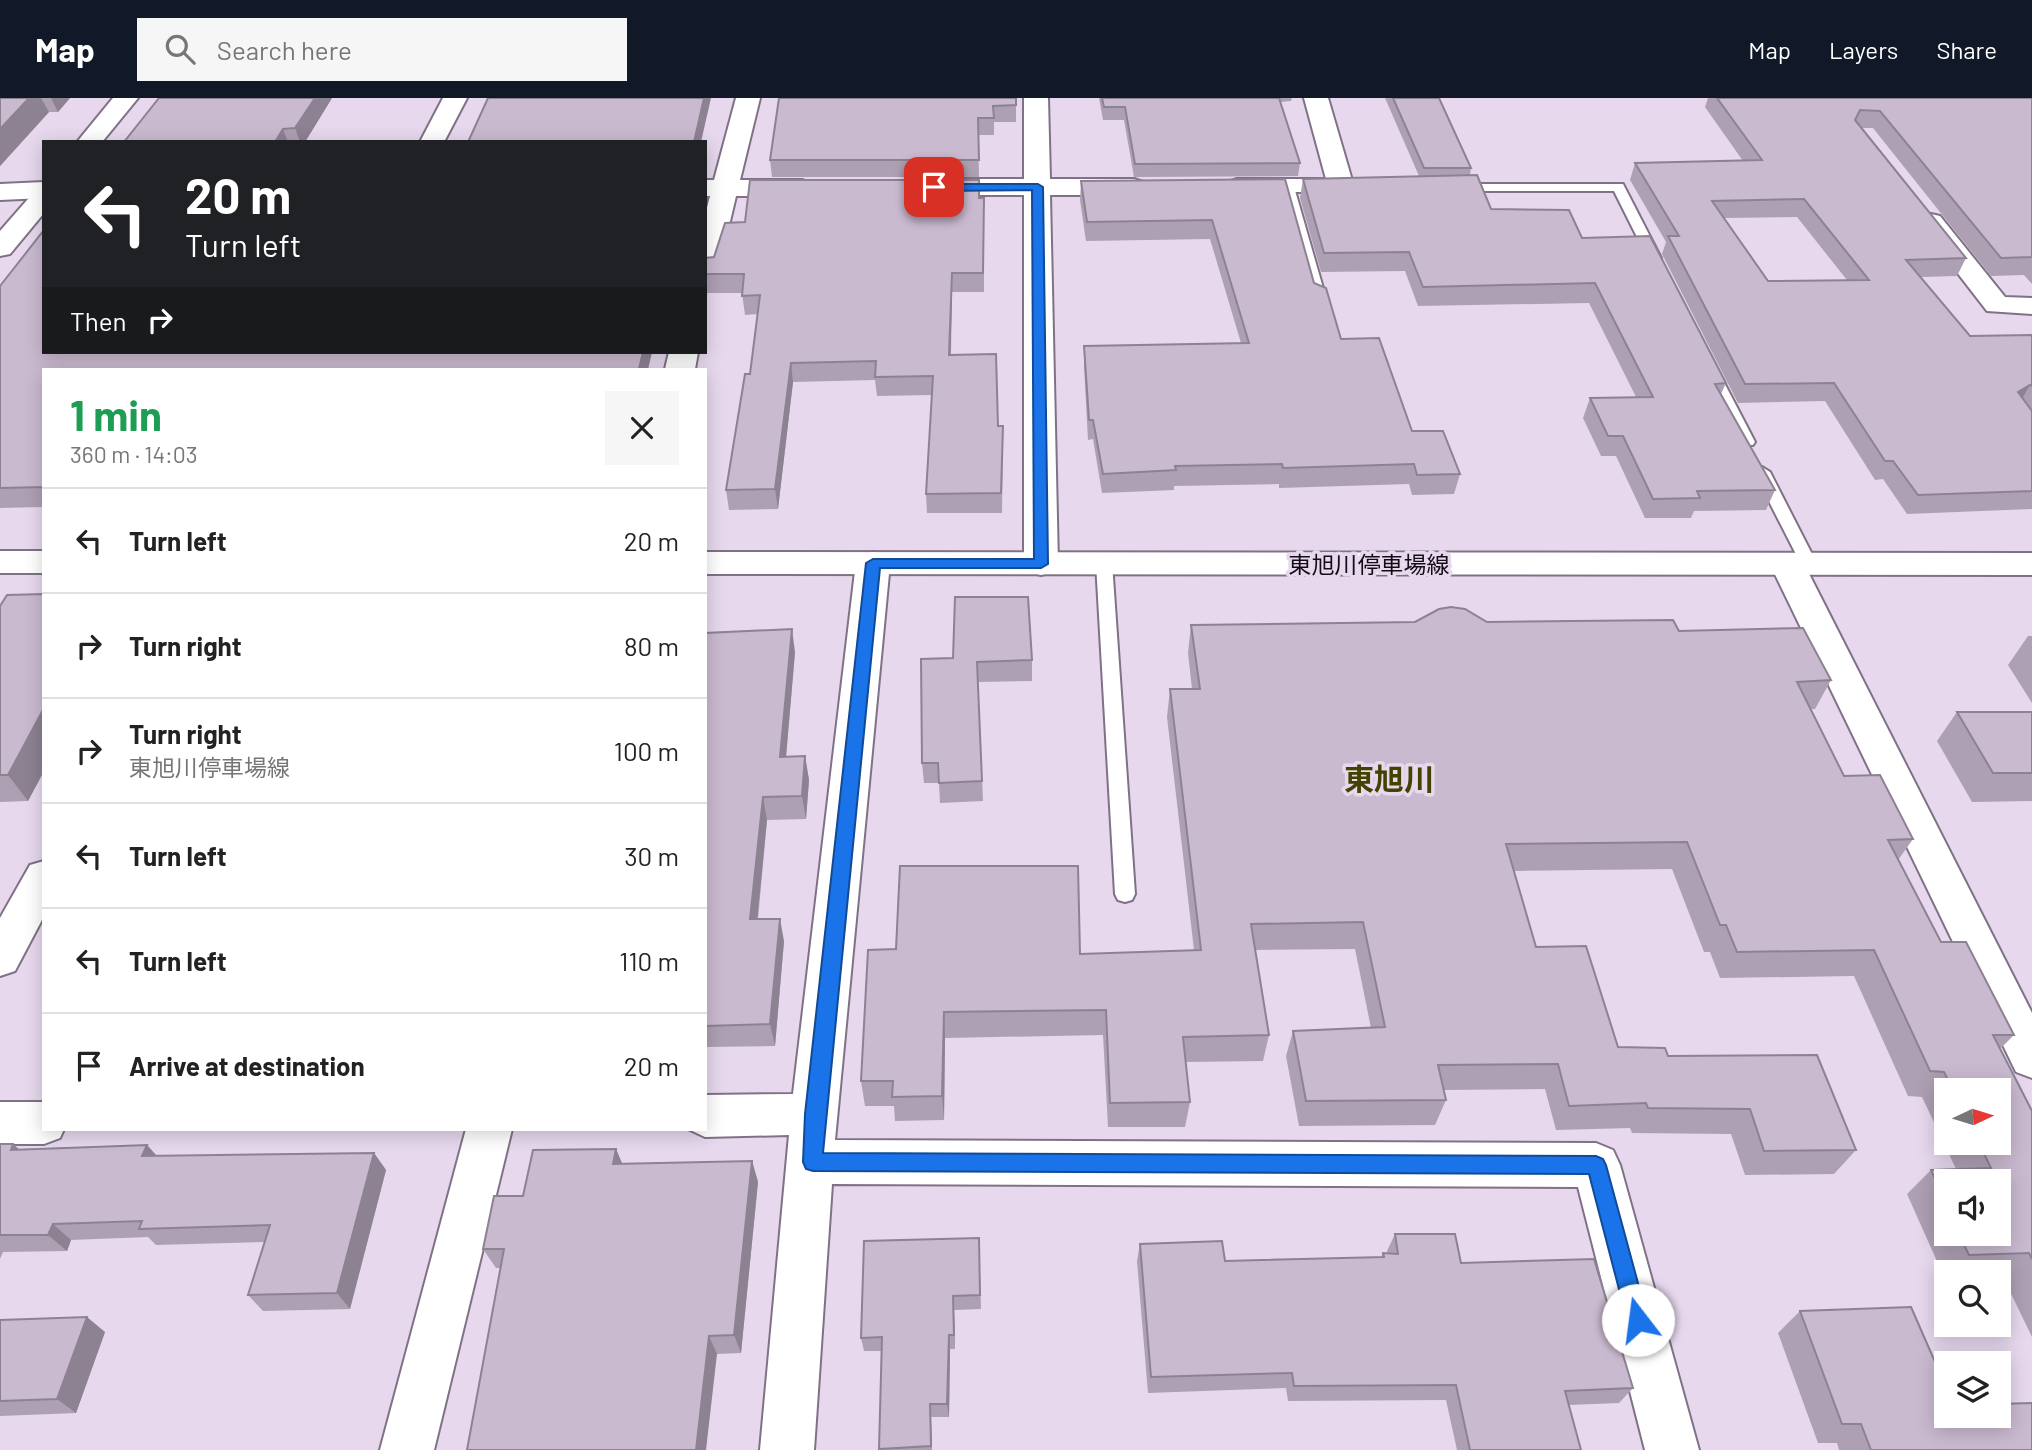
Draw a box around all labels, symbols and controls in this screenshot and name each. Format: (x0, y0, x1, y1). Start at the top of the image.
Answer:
search box (137, 18, 627, 81)
text: Map (35, 29, 95, 69)
icon: search (161, 30, 199, 68)
text: Search here (217, 34, 352, 65)
text: Map (1748, 35, 1791, 64)
text: Layers (1829, 35, 1898, 64)
text: Share (1936, 35, 1997, 64)
pin (904, 157, 964, 217)
text: 20 m (185, 165, 291, 224)
icon: left (70, 168, 161, 259)
icon: arrive (915, 168, 953, 206)
text: Turn left (185, 225, 302, 263)
icon: right (141, 301, 179, 339)
text: Then (70, 305, 127, 336)
text: 1 min (70, 389, 162, 439)
button: close (605, 391, 679, 465)
text: 360 m · 14:03 (70, 440, 198, 468)
icon: left (70, 522, 108, 560)
text: Turn left (129, 525, 227, 556)
text: 20 m (624, 525, 679, 556)
street label: 東旭川停車場線 (1289, 550, 1450, 578)
icon: right (70, 627, 108, 665)
text: Turn right (129, 630, 242, 661)
text: 80 m (624, 630, 679, 661)
text: Turn right (129, 718, 242, 749)
icon: right (70, 732, 108, 770)
text: 100 m (614, 735, 679, 766)
text: 東旭川停車場線 (129, 753, 290, 781)
district label: 東旭川 (1344, 760, 1434, 796)
icon: left (70, 837, 108, 875)
text: Turn left (129, 840, 227, 871)
text: 30 m (624, 840, 679, 871)
icon: left (70, 942, 108, 980)
text: Turn left (129, 945, 227, 976)
text: 110 m (619, 945, 679, 976)
icon: arrive (70, 1047, 108, 1085)
text: Arrive at destination (129, 1050, 365, 1081)
text: 20 m (624, 1050, 679, 1081)
north arrow (1934, 1078, 2011, 1155)
map controls (1934, 1078, 2011, 1428)
button: sound (1934, 1169, 2011, 1246)
button: search (1934, 1260, 2011, 1337)
position arrow (1601, 1283, 1675, 1357)
button: layers (1934, 1351, 2011, 1428)

